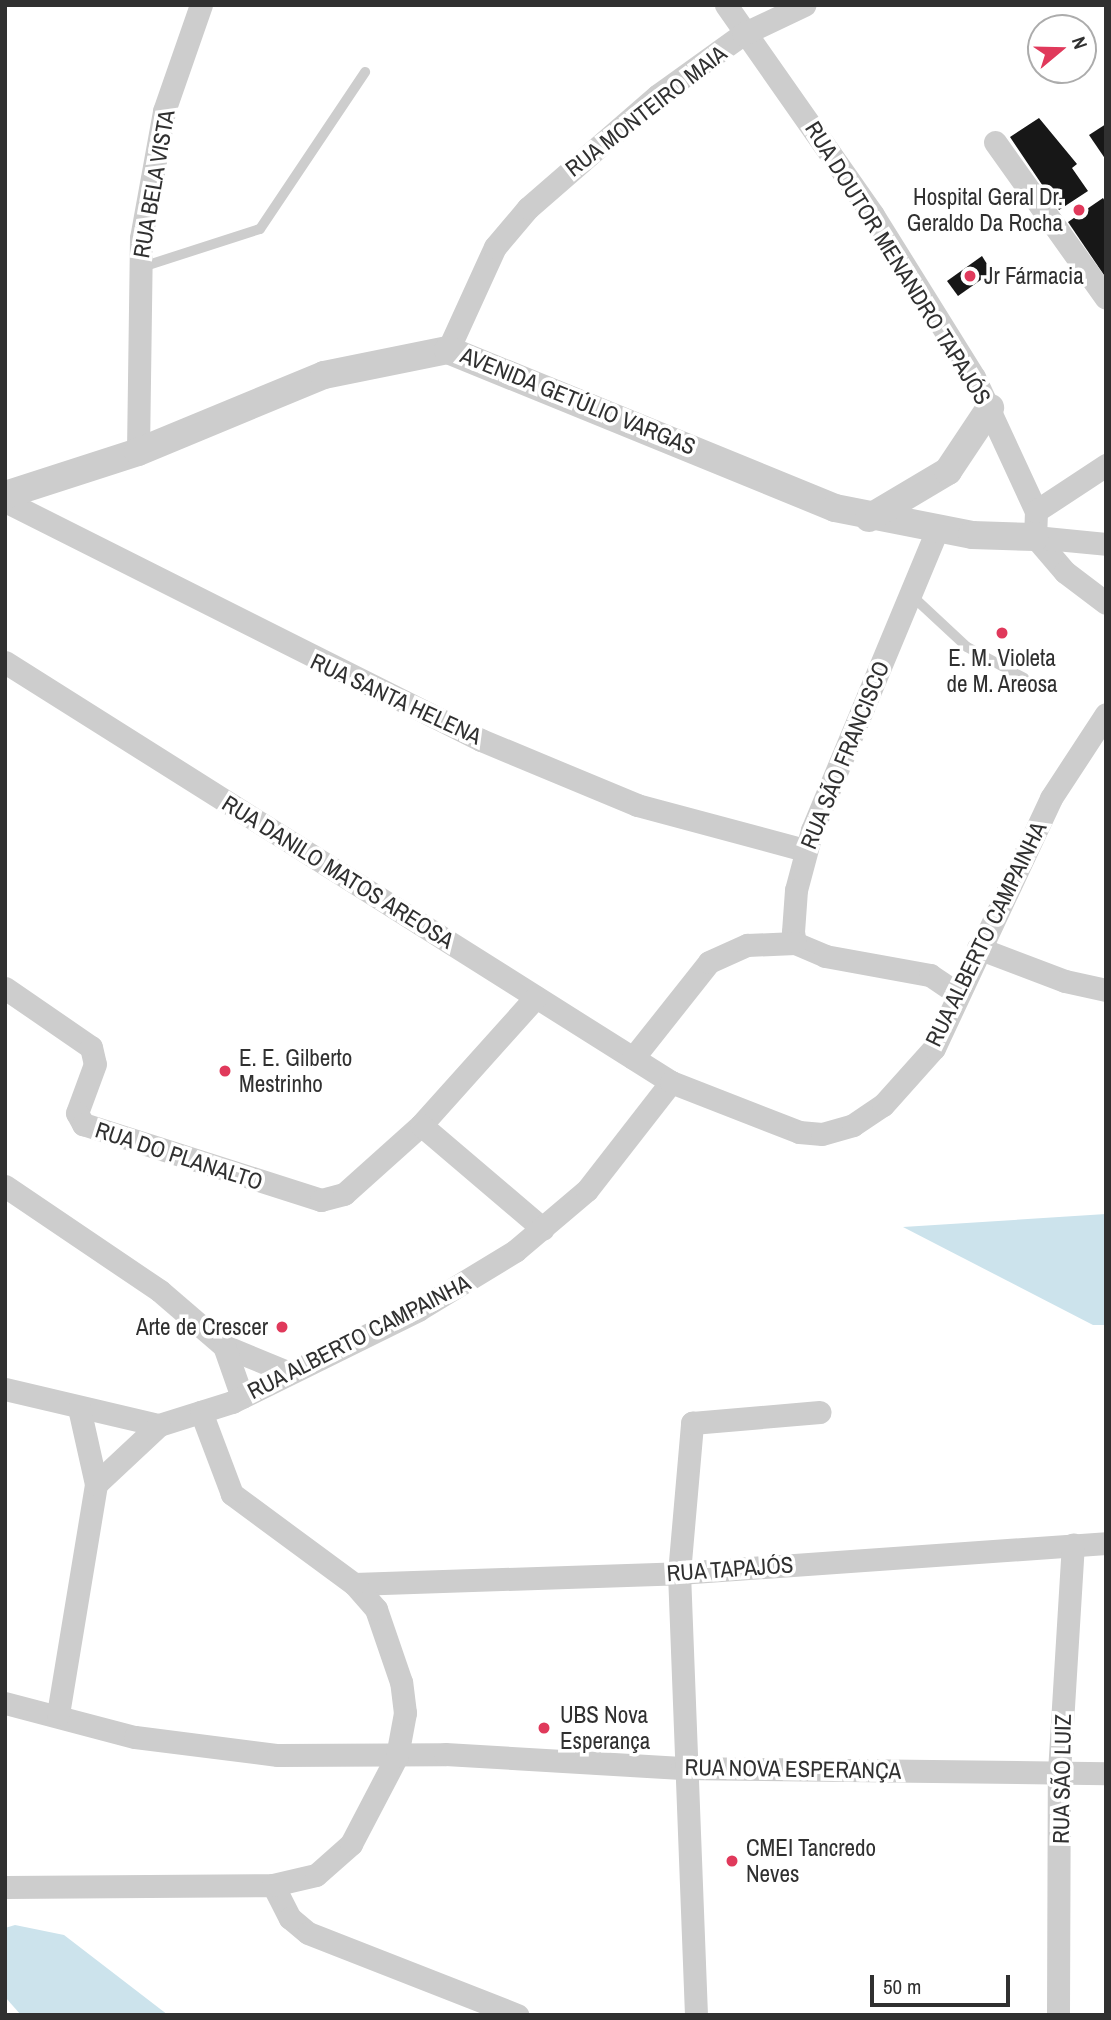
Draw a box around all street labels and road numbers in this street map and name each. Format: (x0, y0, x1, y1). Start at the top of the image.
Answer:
street label: RUA MONTEIRO MAIA (559, 39, 733, 183)
street label: RUA BELA VISTA (127, 107, 181, 261)
street label: RUA DOUTOR MENANDRO TAPAJÓS (799, 116, 997, 410)
street label: AVENIDA GETÚLIO VARGAS (456, 341, 700, 461)
street label: RUA SANTA HELENA (305, 647, 487, 751)
street label: RUA SÃO FRANCISCO (795, 657, 895, 853)
street label: RUA DANILO MATOS AREOSA (216, 789, 460, 955)
street label: RUA ALBERTO CAMPAINHA (919, 816, 1053, 1052)
street label: RUA DO PLANALTO (91, 1116, 267, 1196)
street label: RUA ALBERTO CAMPAINHA (242, 1268, 476, 1406)
street label: RUA TAPAJÓS (665, 1551, 795, 1587)
street label: RUA SÃO LUIZ (1047, 1713, 1077, 1845)
street label: RUA NOVA ESPERANÇA (683, 1753, 903, 1785)

